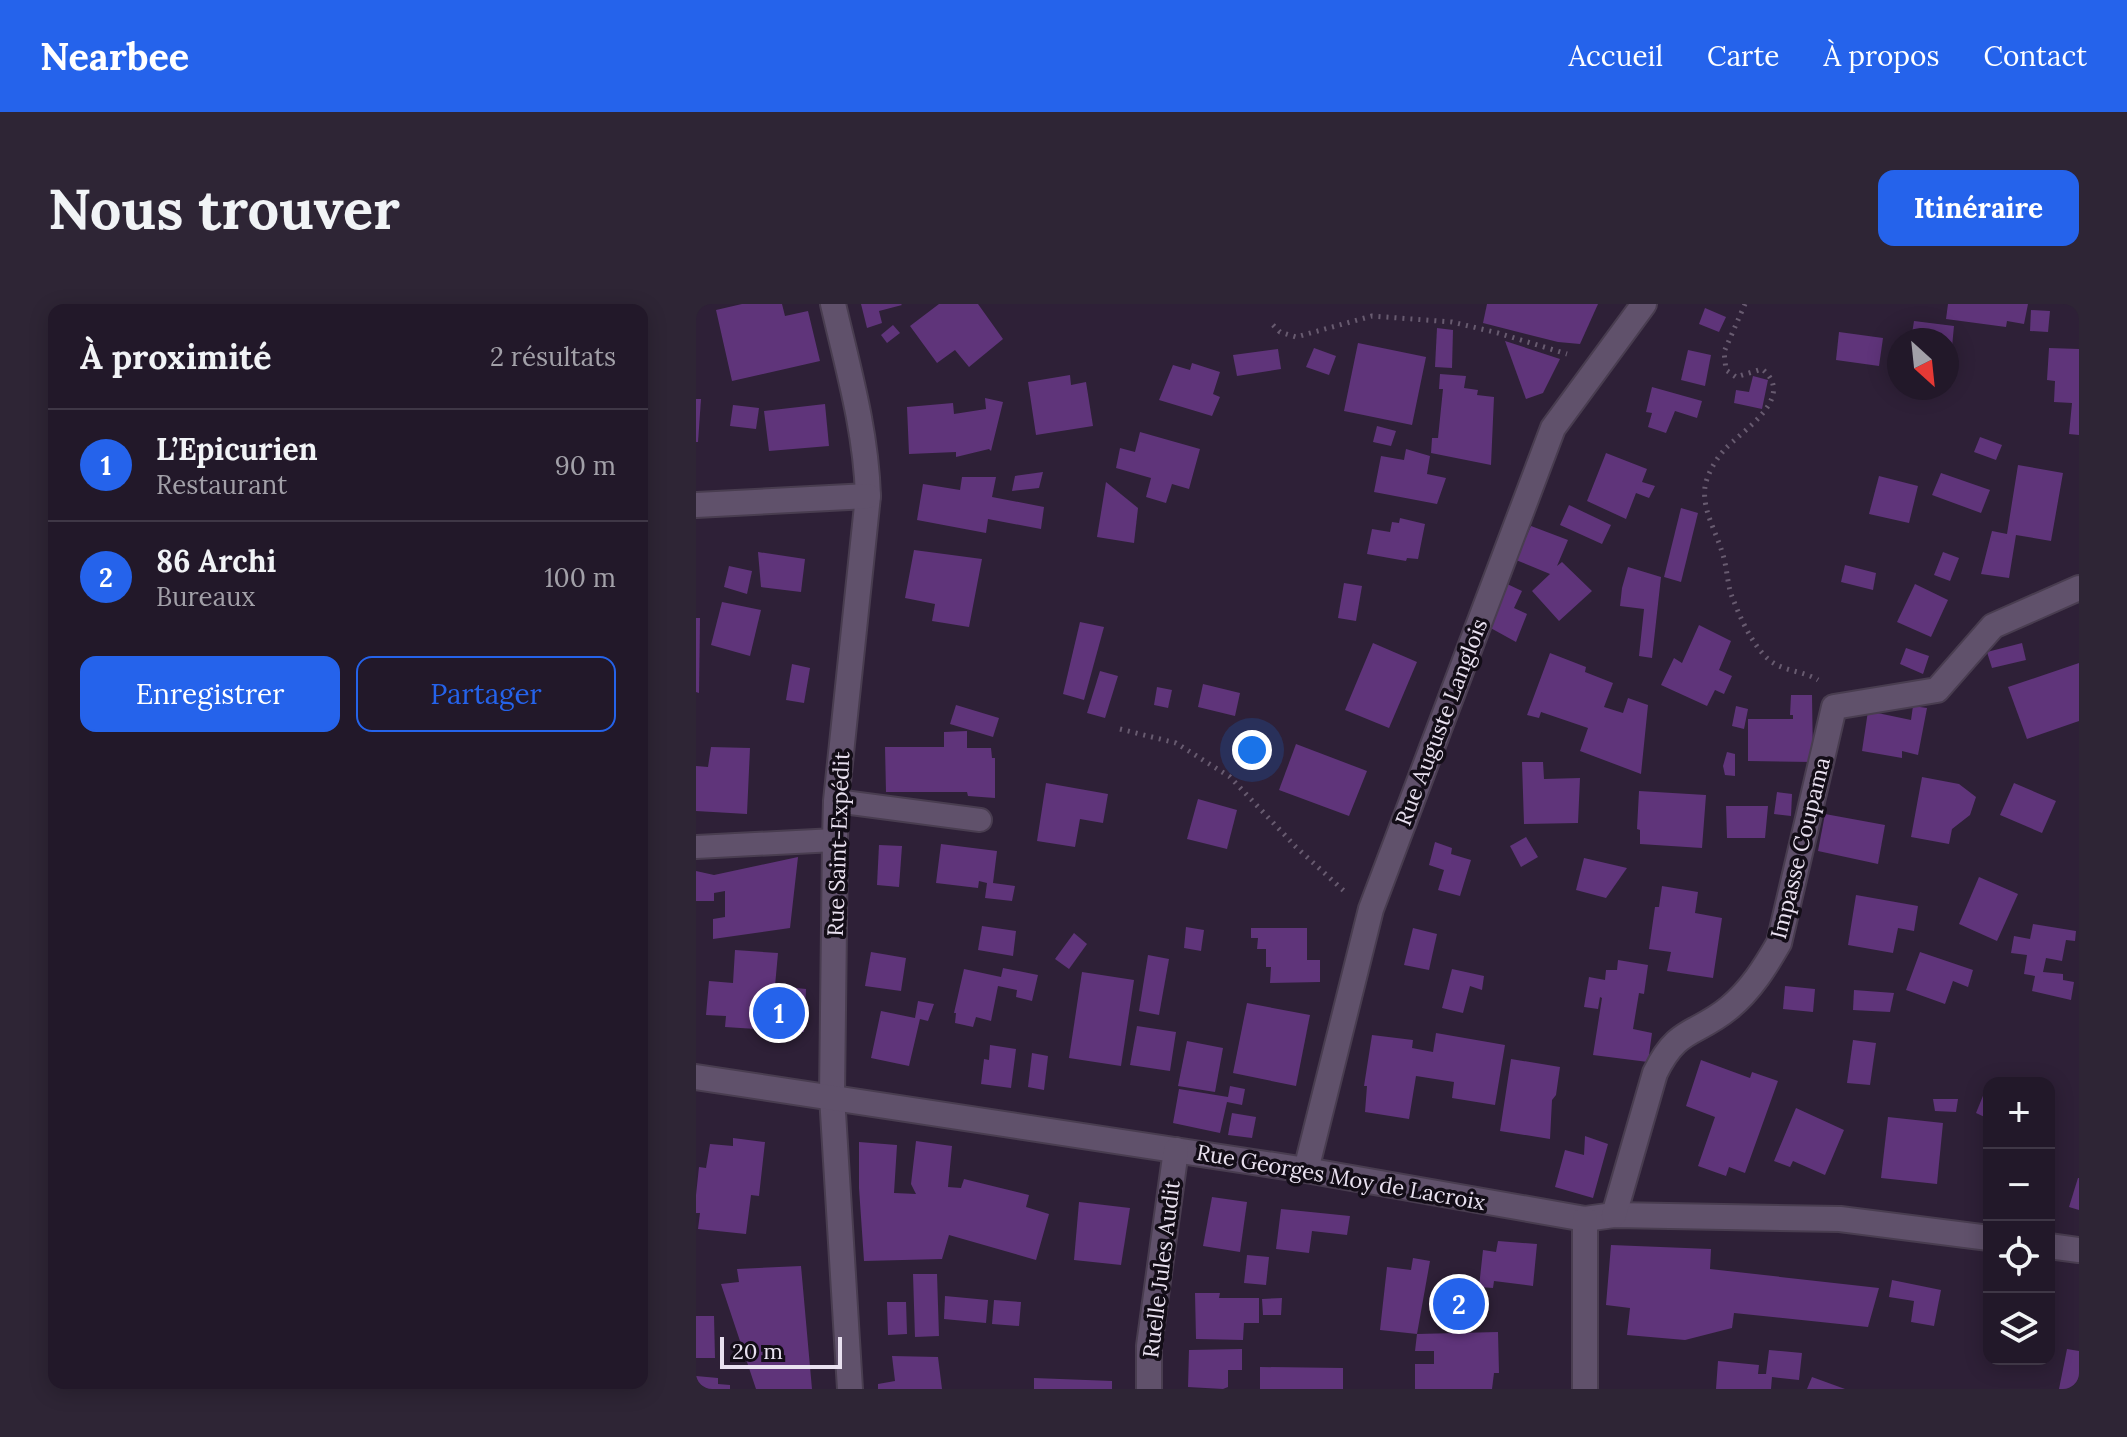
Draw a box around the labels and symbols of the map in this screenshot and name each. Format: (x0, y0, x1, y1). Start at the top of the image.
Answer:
north arrow (1887, 328, 1959, 400)
street label: Rue Auguste Langlois (1389, 615, 1493, 829)
your location (1232, 730, 1272, 770)
street label: Rue Saint-Expédit (821, 750, 855, 937)
street label: Impasse Coupama (1764, 754, 1836, 942)
pin: 1 (753, 983, 805, 1043)
street label: Rue Georges Moy de Lacroix (1194, 1138, 1488, 1216)
street label: Ruelle Jules Audit (1136, 1178, 1186, 1359)
pin: 2 (1433, 1274, 1485, 1334)
scale bar (720, 1333, 842, 1369)

